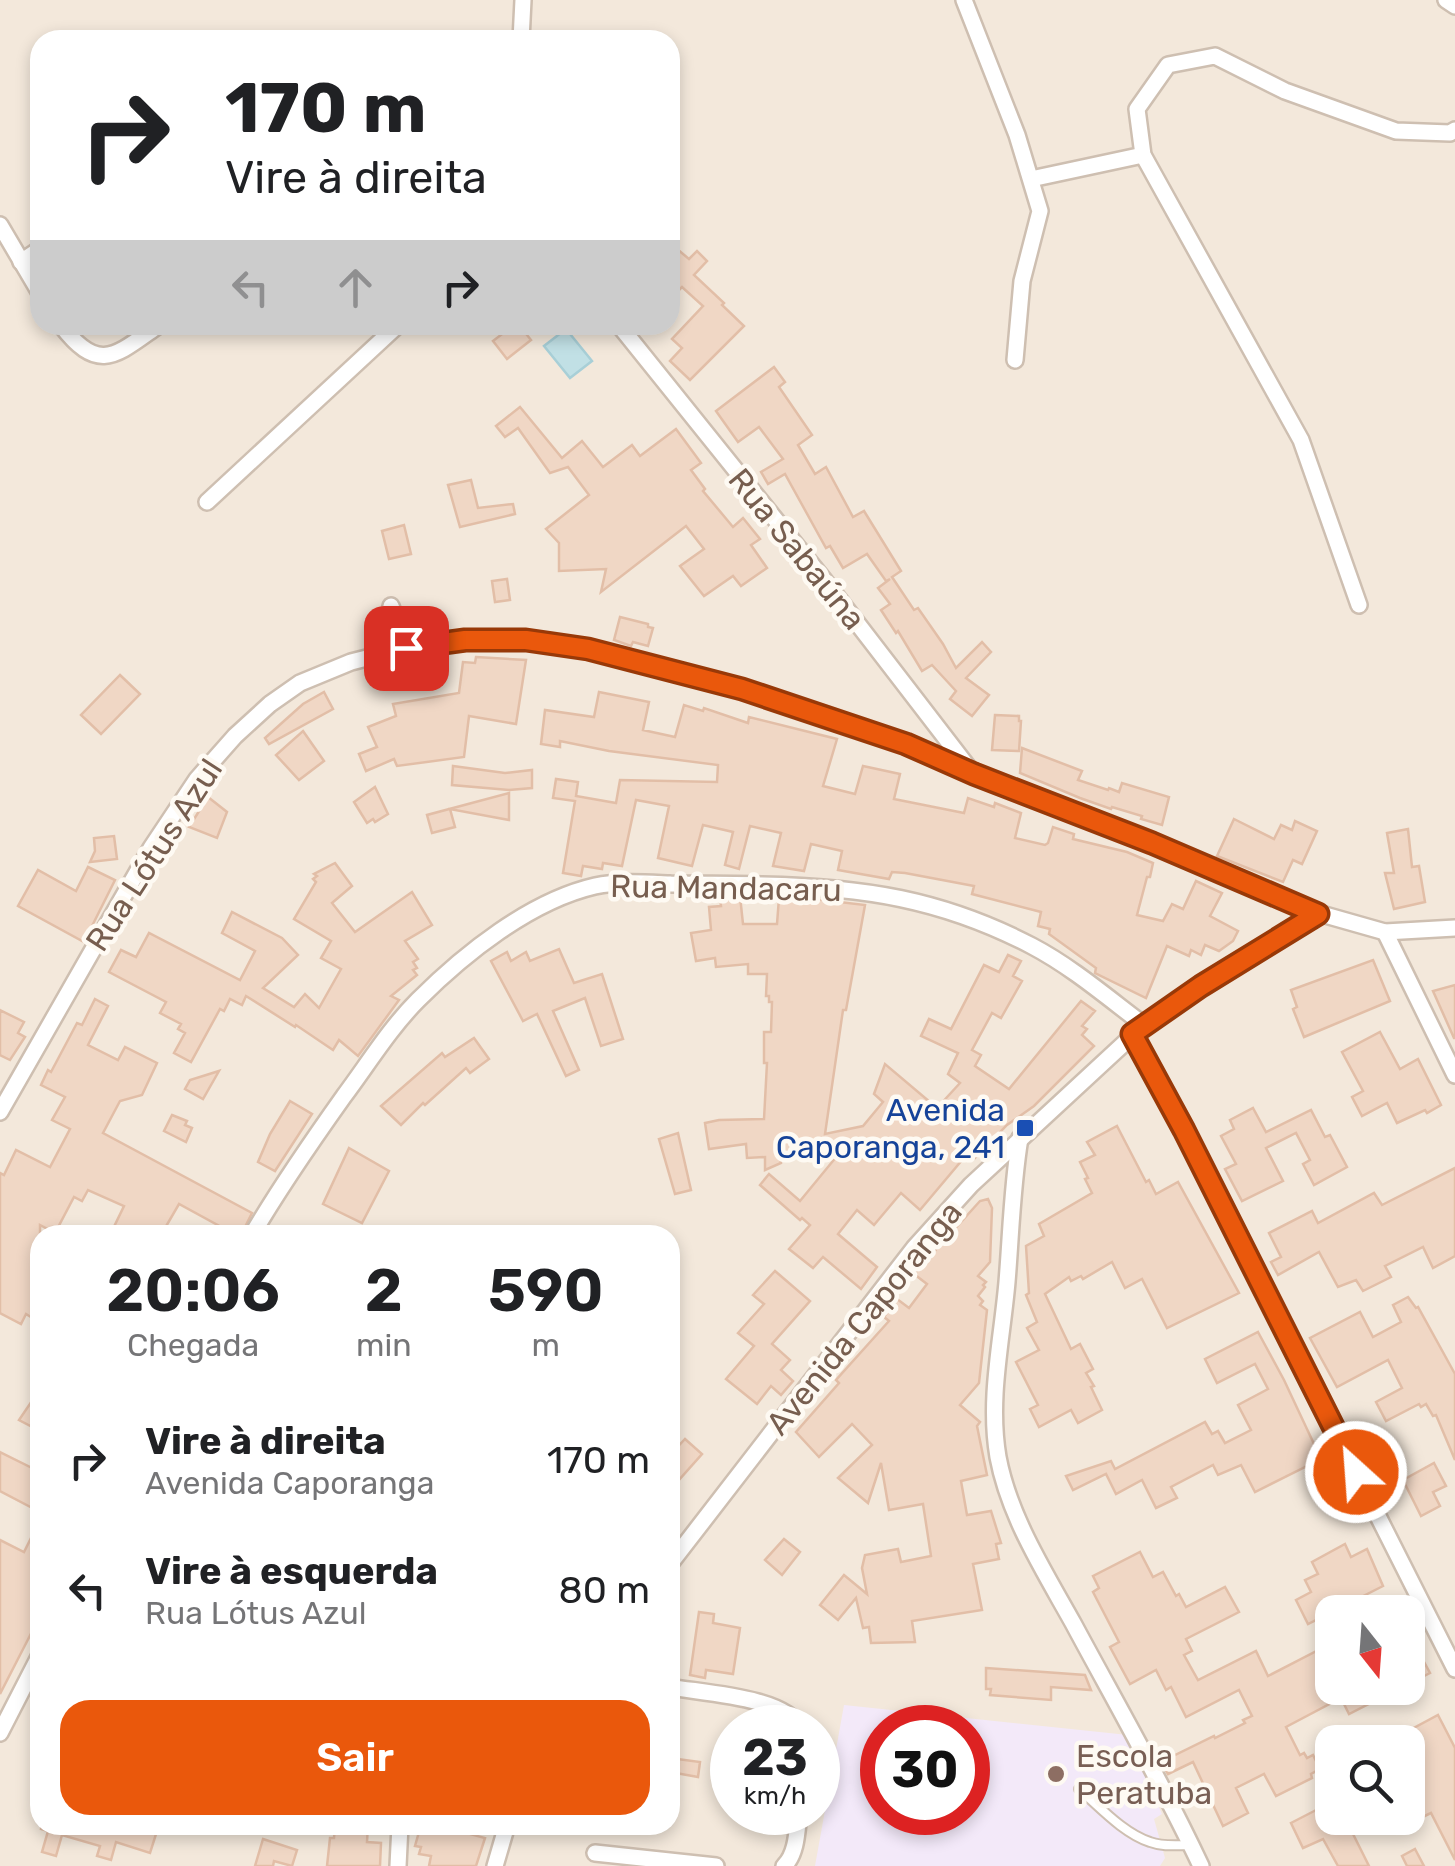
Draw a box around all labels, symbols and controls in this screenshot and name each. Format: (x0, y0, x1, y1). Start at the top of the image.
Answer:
text: 170 m (225, 67, 427, 150)
icon: right (60, 70, 190, 200)
text: Vire à direita (225, 151, 487, 204)
icon: left (223, 260, 278, 315)
icon: ahead (328, 260, 383, 315)
icon: right (433, 260, 488, 315)
street label: Rua Sabaúna (720, 461, 874, 637)
pin (364, 606, 449, 691)
icon: arrive (379, 621, 434, 676)
street label: Rua Lótus Azul (78, 752, 230, 958)
street label: Rua Mandacaru (610, 867, 842, 909)
place label: Avenida Caporanga, 241 (776, 1091, 1005, 1166)
marker: Avenida Caporanga, 241 (1014, 1117, 1036, 1139)
street label: Avenida Caporanga (758, 1194, 970, 1442)
text: 20:06 (106, 1255, 280, 1326)
text: 2 (365, 1255, 403, 1326)
text: 590 (488, 1255, 604, 1326)
text: Chegada (127, 1326, 259, 1364)
text: min (356, 1326, 412, 1364)
text: m (532, 1326, 560, 1364)
text: Vire à direita (145, 1418, 386, 1464)
position arrow (1304, 1420, 1408, 1524)
icon: right (60, 1433, 115, 1488)
text: 170 m (547, 1437, 650, 1483)
text: Avenida Caporanga (145, 1464, 434, 1502)
text: Vire à esquerda (145, 1548, 438, 1594)
icon: left (60, 1563, 115, 1618)
text: 80 m (559, 1567, 650, 1613)
text: Rua Lótus Azul (145, 1594, 366, 1632)
north arrow (1315, 1595, 1425, 1705)
map controls (1315, 1595, 1425, 1835)
button: Sair (60, 1700, 650, 1815)
speed limit sign: 30 (860, 1705, 990, 1835)
button: search (1315, 1725, 1425, 1835)
text: 23 (742, 1728, 808, 1788)
place label: Escola Peratuba (1076, 1737, 1212, 1812)
marker: Escola Peratuba (1045, 1763, 1067, 1785)
text: km/h (744, 1781, 806, 1810)

